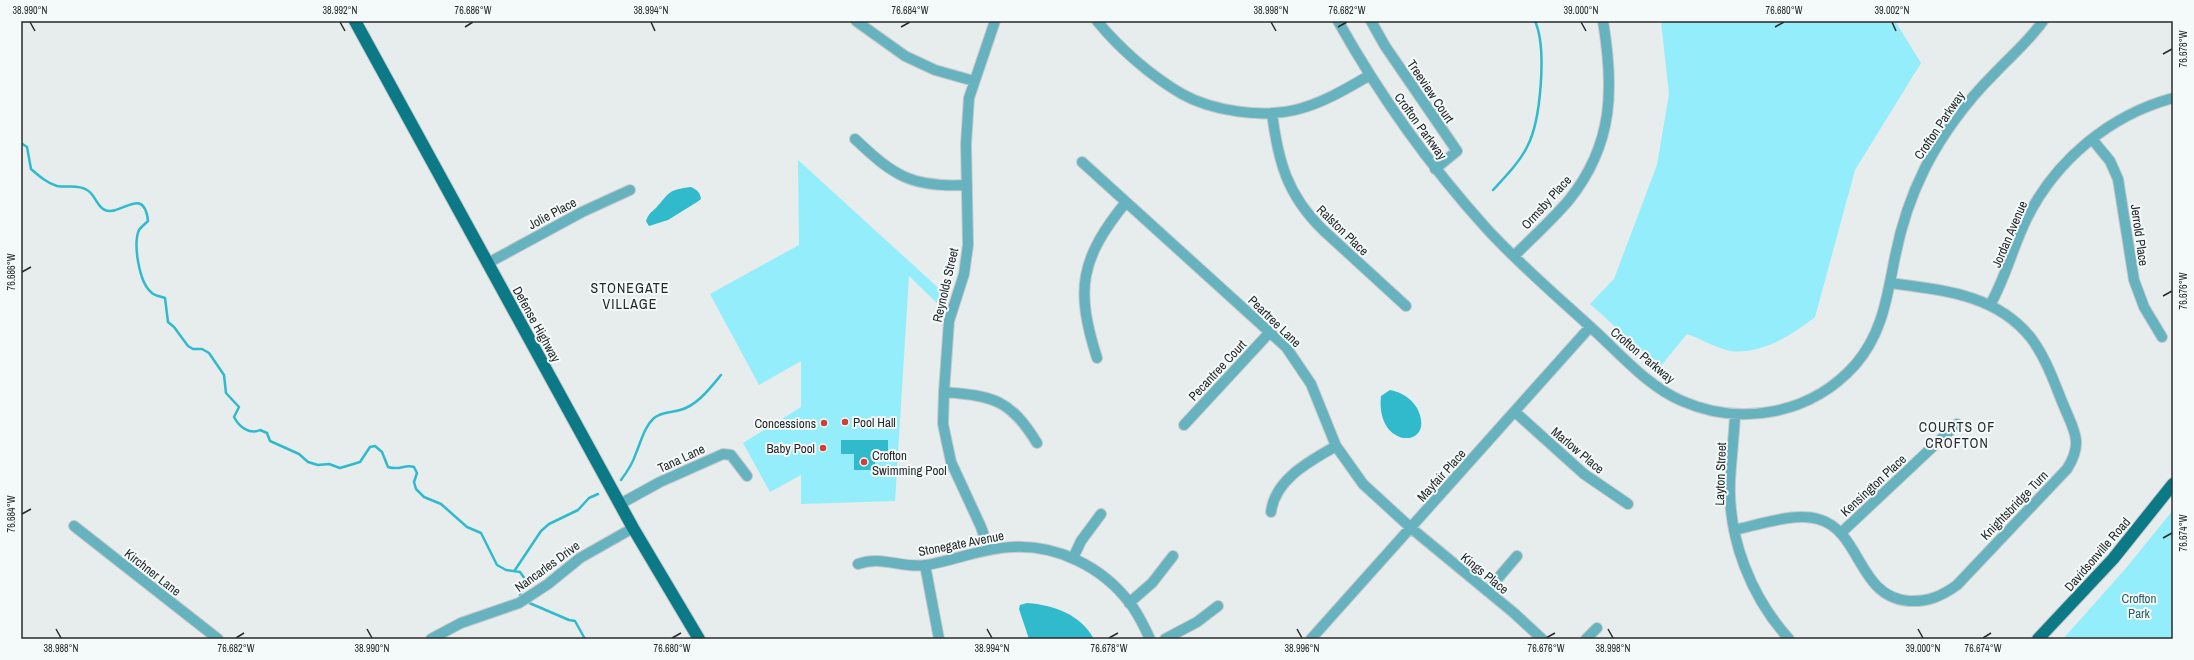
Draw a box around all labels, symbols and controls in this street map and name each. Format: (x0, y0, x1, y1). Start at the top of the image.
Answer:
text: 38.990°N (13, 4, 48, 17)
text: 38.992°N (323, 4, 358, 17)
text: 76.686°W (455, 4, 492, 17)
text: 38.994°N (634, 4, 669, 17)
text: 76.684°W (892, 4, 929, 17)
text: 38.998°N (1254, 4, 1289, 17)
text: 76.682°W (1329, 4, 1366, 17)
text: 39.000°N (1564, 4, 1599, 17)
text: 76.680°W (1766, 4, 1803, 17)
text: 39.002°N (1875, 4, 1910, 17)
text: 76.678°W (2177, 30, 2190, 67)
street label: Treeview Court (1403, 56, 1458, 126)
street label: Crofton Parkway (1910, 87, 1969, 163)
street label: Crofton Parkway (1391, 89, 1451, 164)
street label: Ormsby Place (1518, 172, 1575, 233)
street label: Jolie Place (525, 194, 579, 233)
street label: Jordan Avenue (1988, 198, 2031, 270)
street label: Ralston Place (1313, 201, 1372, 259)
street label: Jerrold Place (2127, 203, 2152, 267)
street label: Reynolds Street (929, 246, 962, 324)
text: 76.686°W (5, 253, 18, 290)
text: 76.676°W (2177, 272, 2190, 309)
district label: STONEGATE VILLAGE (591, 279, 669, 313)
street label: Defense Highway (509, 283, 565, 366)
street label: Peartree Lane (1244, 292, 1305, 351)
street label: Crofton Parkway (1607, 324, 1679, 388)
street label: Pecantree Court (1185, 336, 1250, 405)
place label: Pool Hall (853, 414, 896, 431)
place label: Concessions (754, 415, 816, 432)
marker: Pool Hall (840, 417, 850, 427)
marker: Concessions (819, 418, 829, 428)
district label: COURTS OF CROFTON (1919, 418, 1995, 452)
street label: Marlow Place (1548, 423, 1608, 477)
street label: Tana Lane (655, 440, 708, 477)
place label: Baby Pool (766, 440, 815, 457)
street label: Layton Street (1711, 442, 1730, 506)
marker: Baby Pool (818, 443, 828, 453)
street label: Mayfair Place (1413, 445, 1470, 505)
place label: Crofton Swimming Pool (872, 447, 947, 479)
street label: Kensington Place (1837, 451, 1910, 520)
marker: Crofton Swimming Pool (859, 457, 869, 467)
street label: Knightsbridge Turn (1977, 467, 2052, 544)
text: 76.684°W (5, 495, 18, 532)
street label: Davidsonville Road (2061, 514, 2134, 595)
text: 76.674°W (2177, 514, 2190, 551)
street label: Stonegate Avenue (917, 527, 1005, 560)
street label: Nancarles Drive (511, 537, 583, 596)
street label: Kirchner Lane (121, 545, 184, 600)
street label: Kings Place (1457, 549, 1512, 598)
park label: Crofton Park (2122, 590, 2157, 622)
text: 38.988°N (44, 642, 79, 655)
text: 76.682°W (218, 642, 255, 655)
text: 38.990°N (355, 642, 390, 655)
text: 76.680°W (654, 642, 691, 655)
text: 38.994°N (975, 642, 1010, 655)
text: 76.678°W (1091, 642, 1128, 655)
text: 38.996°N (1285, 642, 1320, 655)
text: 76.676°W (1528, 642, 1565, 655)
text: 38.998°N (1596, 642, 1631, 655)
text: 39.000°N (1906, 642, 1941, 655)
text: 76.674°W (1965, 642, 2002, 655)

